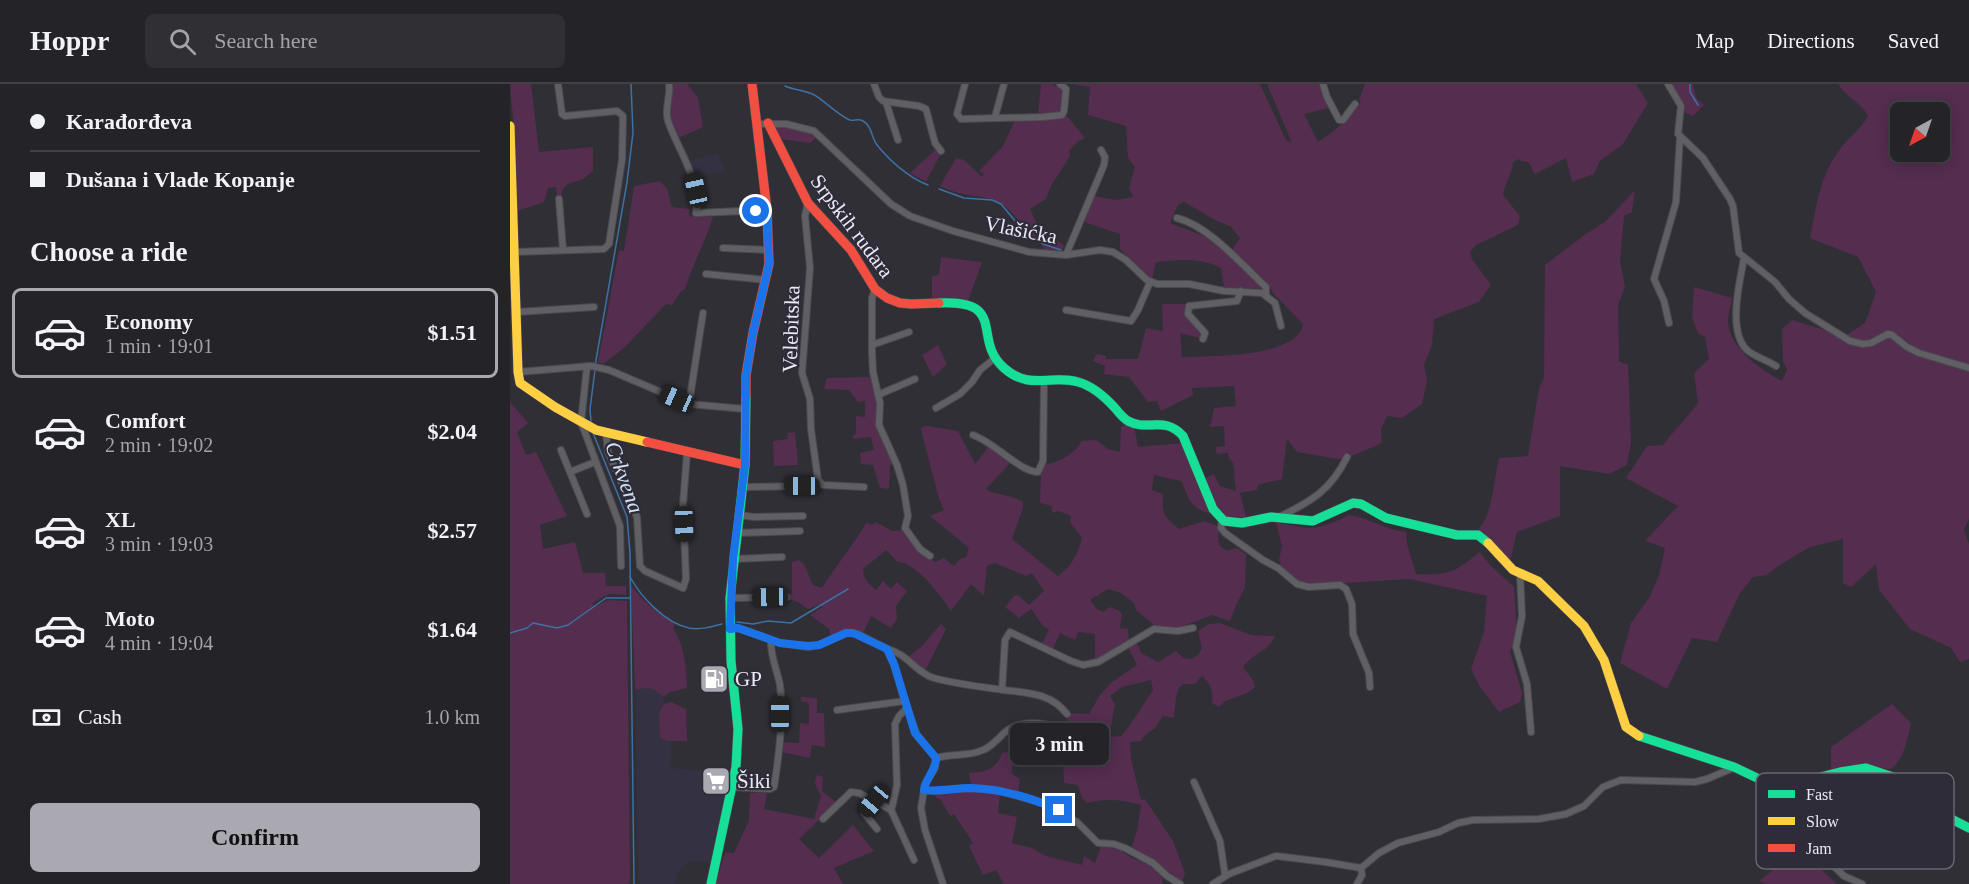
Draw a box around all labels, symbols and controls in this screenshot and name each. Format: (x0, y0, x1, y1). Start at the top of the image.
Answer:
search box (145, 14, 565, 68)
text: Hoppr (30, 25, 109, 56)
icon: search (166, 25, 199, 58)
text: Search here (214, 28, 318, 53)
text: Map (1696, 29, 1734, 53)
text: Directions (1767, 29, 1855, 53)
text: Saved (1888, 29, 1939, 53)
north arrow (1890, 102, 1950, 162)
map controls (1890, 102, 1950, 162)
text: Karađorđeva (66, 109, 192, 134)
text: Dušana i Vlade Kopanje (66, 167, 295, 192)
car (683, 170, 709, 210)
street label: Srpskih rudara (805, 170, 899, 283)
route start (742, 197, 769, 224)
street label: Vlašićka (983, 211, 1060, 249)
text: Choose a ride (30, 237, 188, 267)
street label: Velebitska (777, 284, 805, 373)
icon: car (33, 306, 87, 360)
text: Economy (105, 309, 193, 334)
text: $1.51 (428, 320, 477, 345)
text: 1 min · 19:01 (105, 335, 213, 357)
car (657, 383, 697, 415)
icon: car (33, 405, 87, 459)
text: Comfort (105, 408, 186, 433)
text: $2.04 (428, 419, 477, 444)
text: 2 min · 19:02 (105, 434, 213, 456)
water label: Crkvena (600, 438, 649, 516)
car (784, 477, 820, 495)
icon: car (33, 504, 87, 558)
car (674, 506, 694, 542)
text: XL (105, 507, 136, 532)
text: $2.57 (428, 518, 477, 543)
text: 3 min · 19:03 (105, 533, 213, 555)
car (752, 588, 788, 606)
icon: car (33, 603, 87, 657)
text: Moto (105, 606, 155, 631)
text: $1.64 (428, 617, 477, 642)
text: 4 min · 19:04 (105, 632, 213, 654)
fuel station icon: GP (698, 663, 730, 695)
place label: GP (735, 667, 762, 691)
car (771, 696, 789, 732)
icon: cash (30, 701, 63, 734)
text: Cash (78, 704, 122, 729)
text: 1.0 km (424, 706, 480, 728)
callout: 3 min (1010, 723, 1108, 765)
text: 3 min (1035, 733, 1084, 755)
supermarket icon: Šiki (700, 765, 732, 797)
place label: Šiki (737, 769, 771, 793)
legend (1756, 773, 1954, 869)
car (856, 781, 892, 821)
text: Fast (1806, 786, 1833, 803)
route end (1045, 796, 1072, 823)
button: Confirm (30, 803, 480, 872)
text: Slow (1806, 813, 1839, 830)
text: Jam (1806, 840, 1832, 857)

